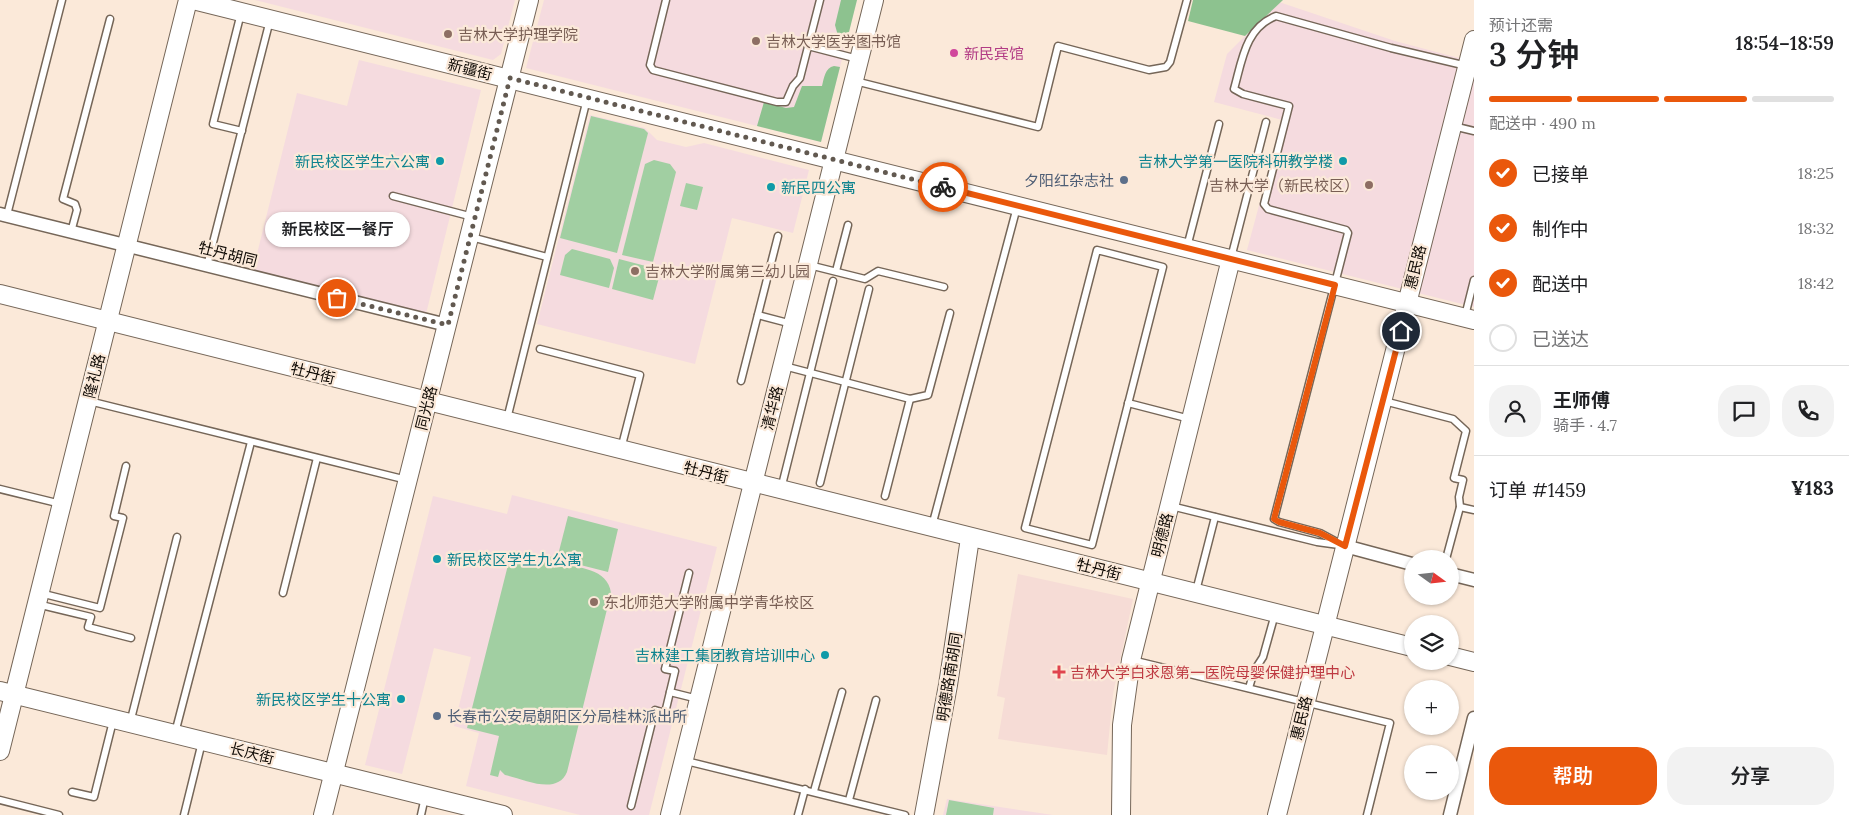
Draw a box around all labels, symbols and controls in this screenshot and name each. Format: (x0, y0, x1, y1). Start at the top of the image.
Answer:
text: 预计还需 (1489, 15, 1553, 35)
place label: 吉林大学护理学院 (458, 25, 578, 44)
marker: 吉林大学护理学院 (442, 28, 454, 40)
text: 18:54–18:59 (1735, 31, 1834, 55)
place label: 吉林大学医学图书馆 (766, 32, 901, 51)
text: 3 分钟 (1489, 34, 1579, 75)
marker: 吉林大学医学图书馆 (750, 35, 762, 47)
place label: 新民宾馆 (964, 44, 1024, 63)
marker: 新民宾馆 (948, 47, 960, 59)
street label: 新疆街 (446, 54, 494, 84)
text: 配送中 · 490 m (1489, 113, 1596, 133)
place label: 新民校区学生六公寓 (295, 152, 430, 171)
place label: 吉林大学第一医院科研教学楼 (1138, 152, 1333, 171)
marker: 新民校区学生六公寓 (434, 155, 446, 167)
marker: 吉林大学第一医院科研教学楼 (1337, 155, 1349, 167)
icon: check (1489, 159, 1517, 187)
courier (918, 162, 968, 212)
text: 已接单 (1532, 162, 1589, 186)
text: 18:25 (1798, 163, 1834, 183)
place label: 夕阳红杂志社 (1024, 171, 1114, 190)
icon: bike (929, 173, 957, 201)
marker: 夕阳红杂志社 (1118, 174, 1130, 186)
place label: 吉林大学（新民校区） (1209, 176, 1359, 195)
place label: 新民四公寓 (781, 178, 856, 197)
marker: 吉林大学（新民校区） (1363, 179, 1375, 191)
marker: 新民四公寓 (765, 181, 777, 193)
callout: 新民校区一餐厅 (264, 213, 410, 248)
icon: check (1489, 214, 1517, 242)
text: 制作中 (1532, 217, 1589, 241)
text: 18:32 (1798, 218, 1834, 238)
text: 新民校区一餐厅 (281, 219, 394, 239)
street label: 牡丹胡同 (197, 238, 259, 270)
street label: 惠民路 (1400, 243, 1430, 291)
place label: 吉林大学附属第三幼儿园 (645, 262, 810, 281)
marker: 吉林大学附属第三幼儿园 (629, 265, 641, 277)
icon: check (1489, 269, 1517, 297)
text: 配送中 (1532, 272, 1589, 296)
text: 18:42 (1798, 273, 1834, 293)
pin (316, 277, 358, 319)
icon: bag (323, 284, 351, 312)
pin (1380, 310, 1422, 352)
icon: home (1387, 317, 1415, 345)
text: 已送达 (1532, 327, 1589, 351)
street label: 隆礼路 (79, 352, 109, 400)
street label: 牡丹街 (289, 358, 337, 388)
street label: 同光路 (411, 384, 441, 432)
street label: 清华路 (757, 384, 787, 432)
button: person (1489, 385, 1541, 437)
button: chat (1718, 385, 1770, 437)
button: phone (1782, 385, 1834, 437)
text: 王师傅 (1553, 388, 1610, 412)
text: 骑手 · 4.7 (1553, 415, 1617, 435)
street label: 牡丹街 (682, 457, 730, 487)
text: ¥183 (1791, 476, 1834, 500)
text: 订单 #1459 (1489, 478, 1586, 502)
street label: 明德路 (1147, 511, 1177, 559)
place label: 新民校区学生九公寓 (447, 550, 582, 569)
north arrow (1404, 550, 1459, 605)
map controls (1404, 550, 1459, 800)
marker: 新民校区学生九公寓 (431, 553, 443, 565)
street label: 牡丹街 (1075, 554, 1123, 584)
place label: 东北师范大学附属中学青华校区 (604, 593, 814, 612)
marker: 东北师范大学附属中学青华校区 (588, 596, 600, 608)
button: layers (1404, 615, 1459, 670)
street label: 明德路南胡同 (933, 631, 965, 723)
place label: 吉林建工集团教育培训中心 (635, 646, 815, 665)
marker: 吉林建工集团教育培训中心 (819, 649, 831, 661)
place label: 吉林大学白求恩第一医院母婴保健护理中心 (1070, 663, 1355, 682)
marker: 吉林大学白求恩第一医院母婴保健护理中心 (1052, 665, 1066, 679)
button: + (1404, 680, 1459, 735)
place label: 新民校区学生十公寓 (256, 690, 391, 709)
marker: 新民校区学生十公寓 (395, 693, 407, 705)
street label: 惠民路 (1286, 694, 1316, 742)
place label: 长春市公安局朝阳区分局桂林派出所 (447, 707, 687, 726)
marker: 长春市公安局朝阳区分局桂林派出所 (431, 710, 443, 722)
street label: 长庆街 (228, 738, 276, 768)
button: − (1404, 745, 1459, 800)
button: 帮助 (1489, 747, 1657, 805)
button: 分享 (1667, 747, 1834, 805)

